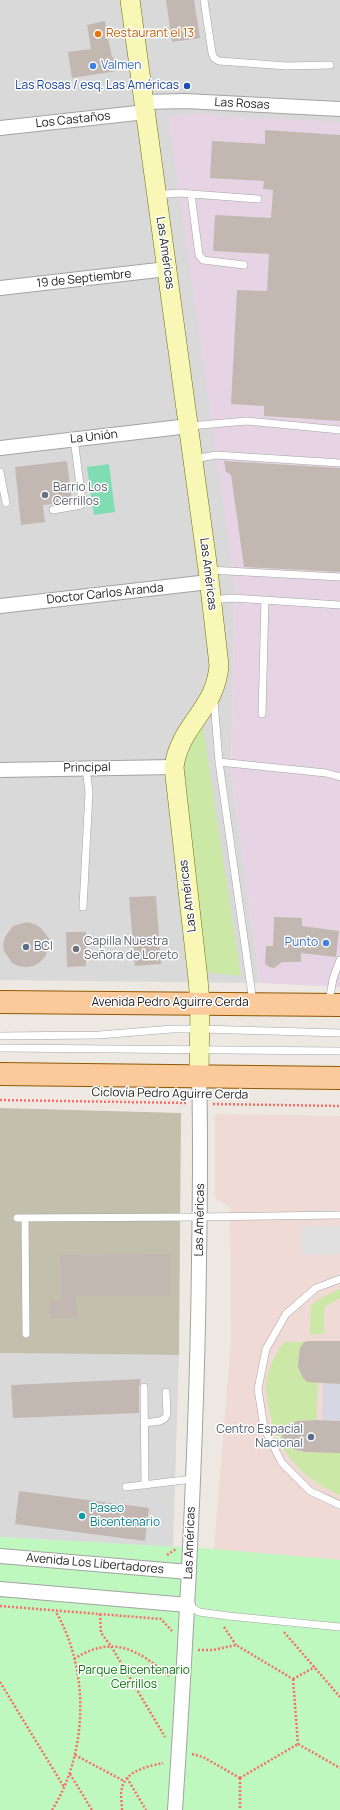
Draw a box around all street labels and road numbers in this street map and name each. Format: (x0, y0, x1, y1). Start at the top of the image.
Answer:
street label: Las Rosas (214, 95, 270, 113)
street label: Los Castaños (35, 109, 111, 131)
street label: Las Américas (153, 216, 177, 290)
street label: 19 de Septiembre (36, 267, 132, 291)
street label: La Unión (69, 427, 119, 447)
street label: Las Américas (196, 537, 220, 611)
street label: Doctor Carlos Aranda (46, 581, 164, 607)
street label: Principal (63, 760, 111, 776)
street label: Las Américas (176, 859, 200, 933)
street label: Avenida Pedro Aguirre Cerda (91, 996, 249, 1010)
street label: Ciclovía Pedro Aguirre Cerda (92, 1085, 248, 1103)
street label: Las Américas (192, 1183, 208, 1257)
street label: Las Américas (182, 1506, 198, 1580)
street label: Avenida Los Libertadores (25, 1551, 165, 1577)

